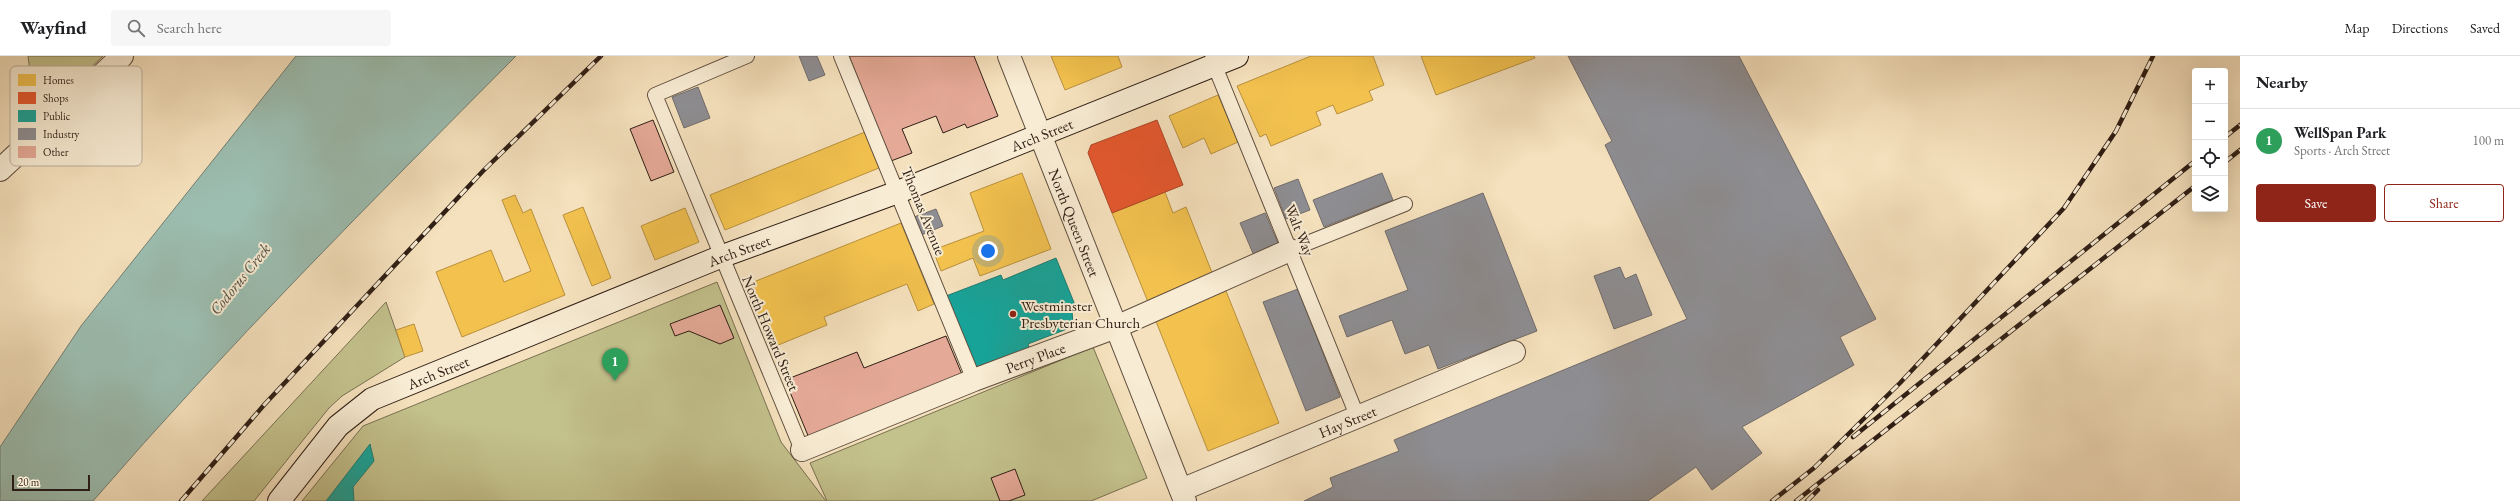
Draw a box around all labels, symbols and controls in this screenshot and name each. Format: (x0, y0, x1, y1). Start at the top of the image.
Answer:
search box (111, 10, 391, 46)
text: Wayfind (20, 15, 87, 40)
icon: search (125, 17, 147, 39)
text: Search here (157, 18, 222, 37)
text: Map (2344, 19, 2370, 37)
text: Directions (2392, 19, 2448, 37)
text: Saved (2470, 19, 2500, 37)
legend (10, 66, 142, 166)
map controls (2192, 68, 2228, 212)
button: + (2192, 68, 2228, 104)
text: Nearby (2256, 71, 2308, 93)
text: Homes (43, 73, 74, 87)
text: Shops (43, 91, 69, 105)
button: − (2192, 104, 2228, 140)
text: Public (43, 109, 71, 123)
street label: Arch Street (1007, 113, 1076, 156)
text: WellSpan Park (2294, 123, 2386, 142)
text: Industry (43, 127, 80, 141)
text: 1 (2266, 132, 2272, 149)
text: 100 m (2473, 132, 2504, 149)
button: locate (2192, 140, 2228, 176)
text: Sports · Arch Street (2294, 142, 2390, 159)
text: Other (43, 145, 69, 159)
street label: Thomas Avenue (898, 164, 950, 258)
street label: North Queen Street (1045, 166, 1105, 280)
button: layers (2192, 176, 2228, 212)
button: Save (2256, 184, 2376, 222)
button: Share (2384, 184, 2504, 222)
street label: Walt Way (1281, 201, 1319, 259)
street label: Arch Street (704, 230, 773, 271)
water label: Codorus Creek (205, 238, 276, 319)
your location (978, 241, 998, 261)
street label: North Howard Street (738, 272, 804, 394)
place label: Westminster Presbyterian Church (1021, 296, 1140, 332)
marker: Westminster Presbyterian Church (1008, 309, 1018, 319)
street label: Perry Place (1003, 337, 1068, 377)
pin: 1 (602, 348, 628, 381)
street label: Arch Street (403, 351, 472, 394)
street label: Hay Street (1316, 401, 1379, 441)
scale bar (12, 473, 90, 492)
text: 20 m (18, 475, 39, 489)

